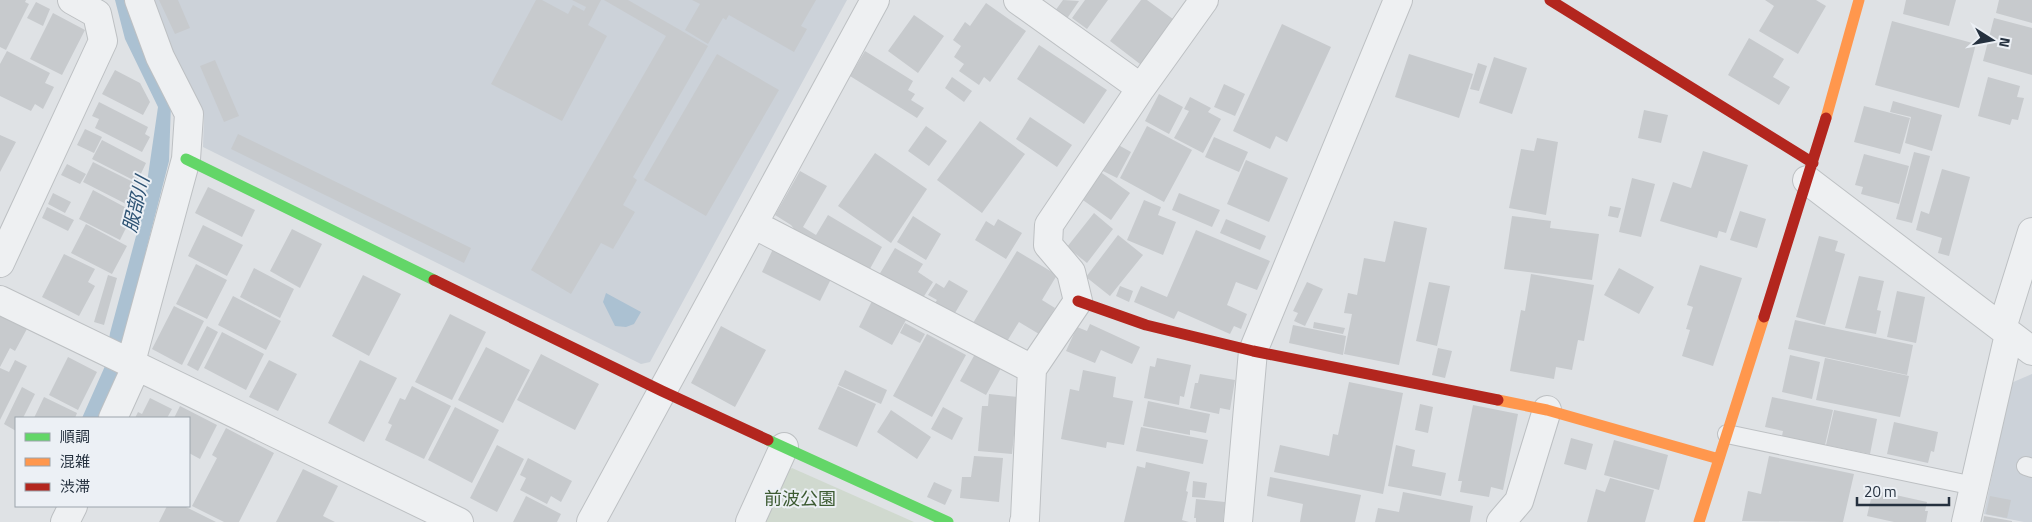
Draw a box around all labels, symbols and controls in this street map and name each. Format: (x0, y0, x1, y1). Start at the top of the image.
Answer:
north arrow (1967, 15, 2017, 65)
text: N (1994, 36, 2016, 49)
water label: 服部川 (114, 171, 156, 235)
legend (15, 417, 190, 507)
text: 順調 (60, 425, 90, 448)
text: 混雑 (60, 450, 90, 473)
scale bar (1857, 474, 1950, 506)
text: 渋滞 (60, 475, 90, 498)
text: 20 m (1864, 480, 1897, 503)
park label: 前波公園 (764, 485, 836, 512)

